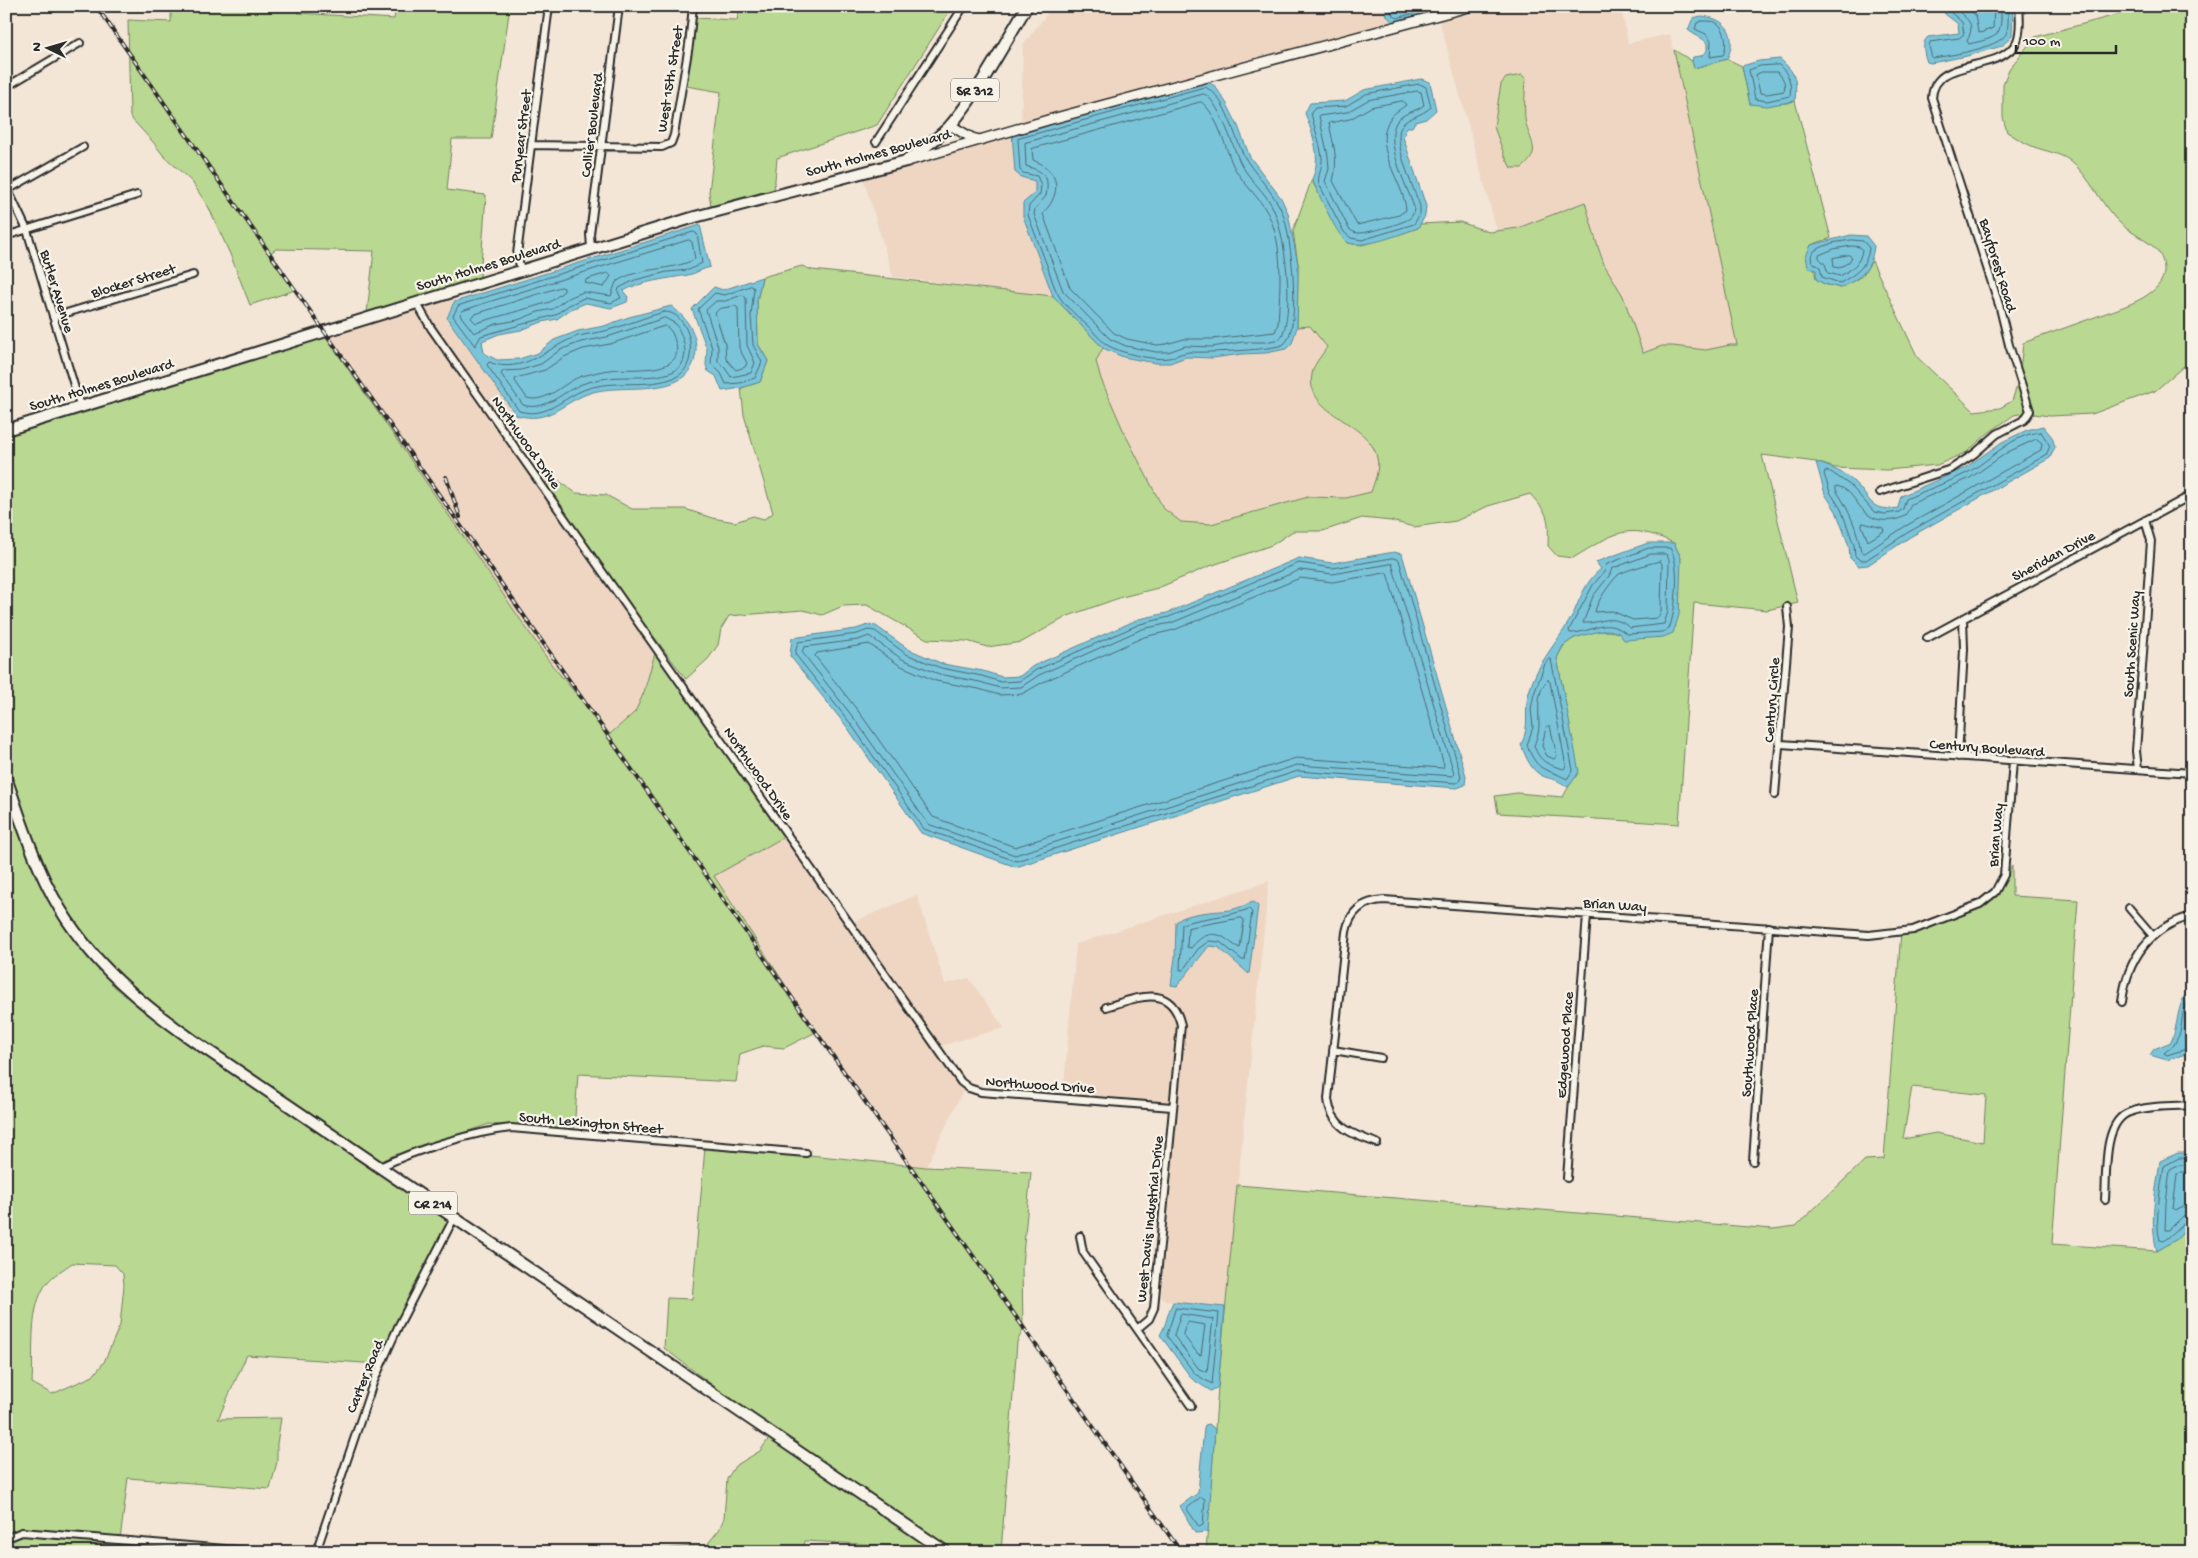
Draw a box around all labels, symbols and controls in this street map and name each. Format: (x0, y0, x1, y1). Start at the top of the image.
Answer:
north arrow (22, 22, 72, 72)
scale bar (2016, 22, 2116, 54)
street label: West 15th Street (654, 23, 689, 134)
text: 100 m (2022, 33, 2061, 51)
text: N (29, 42, 46, 52)
street label: Collier Boulevard (578, 71, 608, 178)
road number: SR 312 (951, 78, 999, 102)
street label: Puryear Street (507, 87, 537, 184)
street label: South Holmes Boulevard (804, 126, 954, 182)
street label: Bayforest Road (1974, 216, 2020, 316)
street label: South Holmes Boulevard (415, 235, 564, 296)
street label: Butler Avenue (35, 247, 77, 336)
street label: Blocker Street (88, 260, 180, 304)
street label: South Holmes Boulevard (28, 355, 177, 416)
street label: Northwood Drive (487, 393, 564, 493)
street label: Sheridan Drive (2009, 527, 2099, 586)
street label: South Scenic Way (2120, 590, 2146, 698)
street label: Century Circle (1761, 657, 1785, 743)
street label: Northwood Drive (719, 724, 796, 824)
street label: Century Boulevard (1929, 736, 2046, 762)
street label: Brian Way (1985, 802, 2009, 869)
street label: Brian Way (1581, 895, 1648, 917)
street label: Southwood Place (1738, 988, 1764, 1098)
street label: Edgewood Place (1553, 991, 1579, 1099)
street label: Northwood Drive (985, 1073, 1095, 1099)
street label: South Lexington Street (518, 1109, 665, 1139)
street label: West Davis Industrial Drive (1133, 1135, 1169, 1303)
road number: CR 214 (409, 1192, 457, 1214)
street label: Carter Road (343, 1336, 389, 1416)

